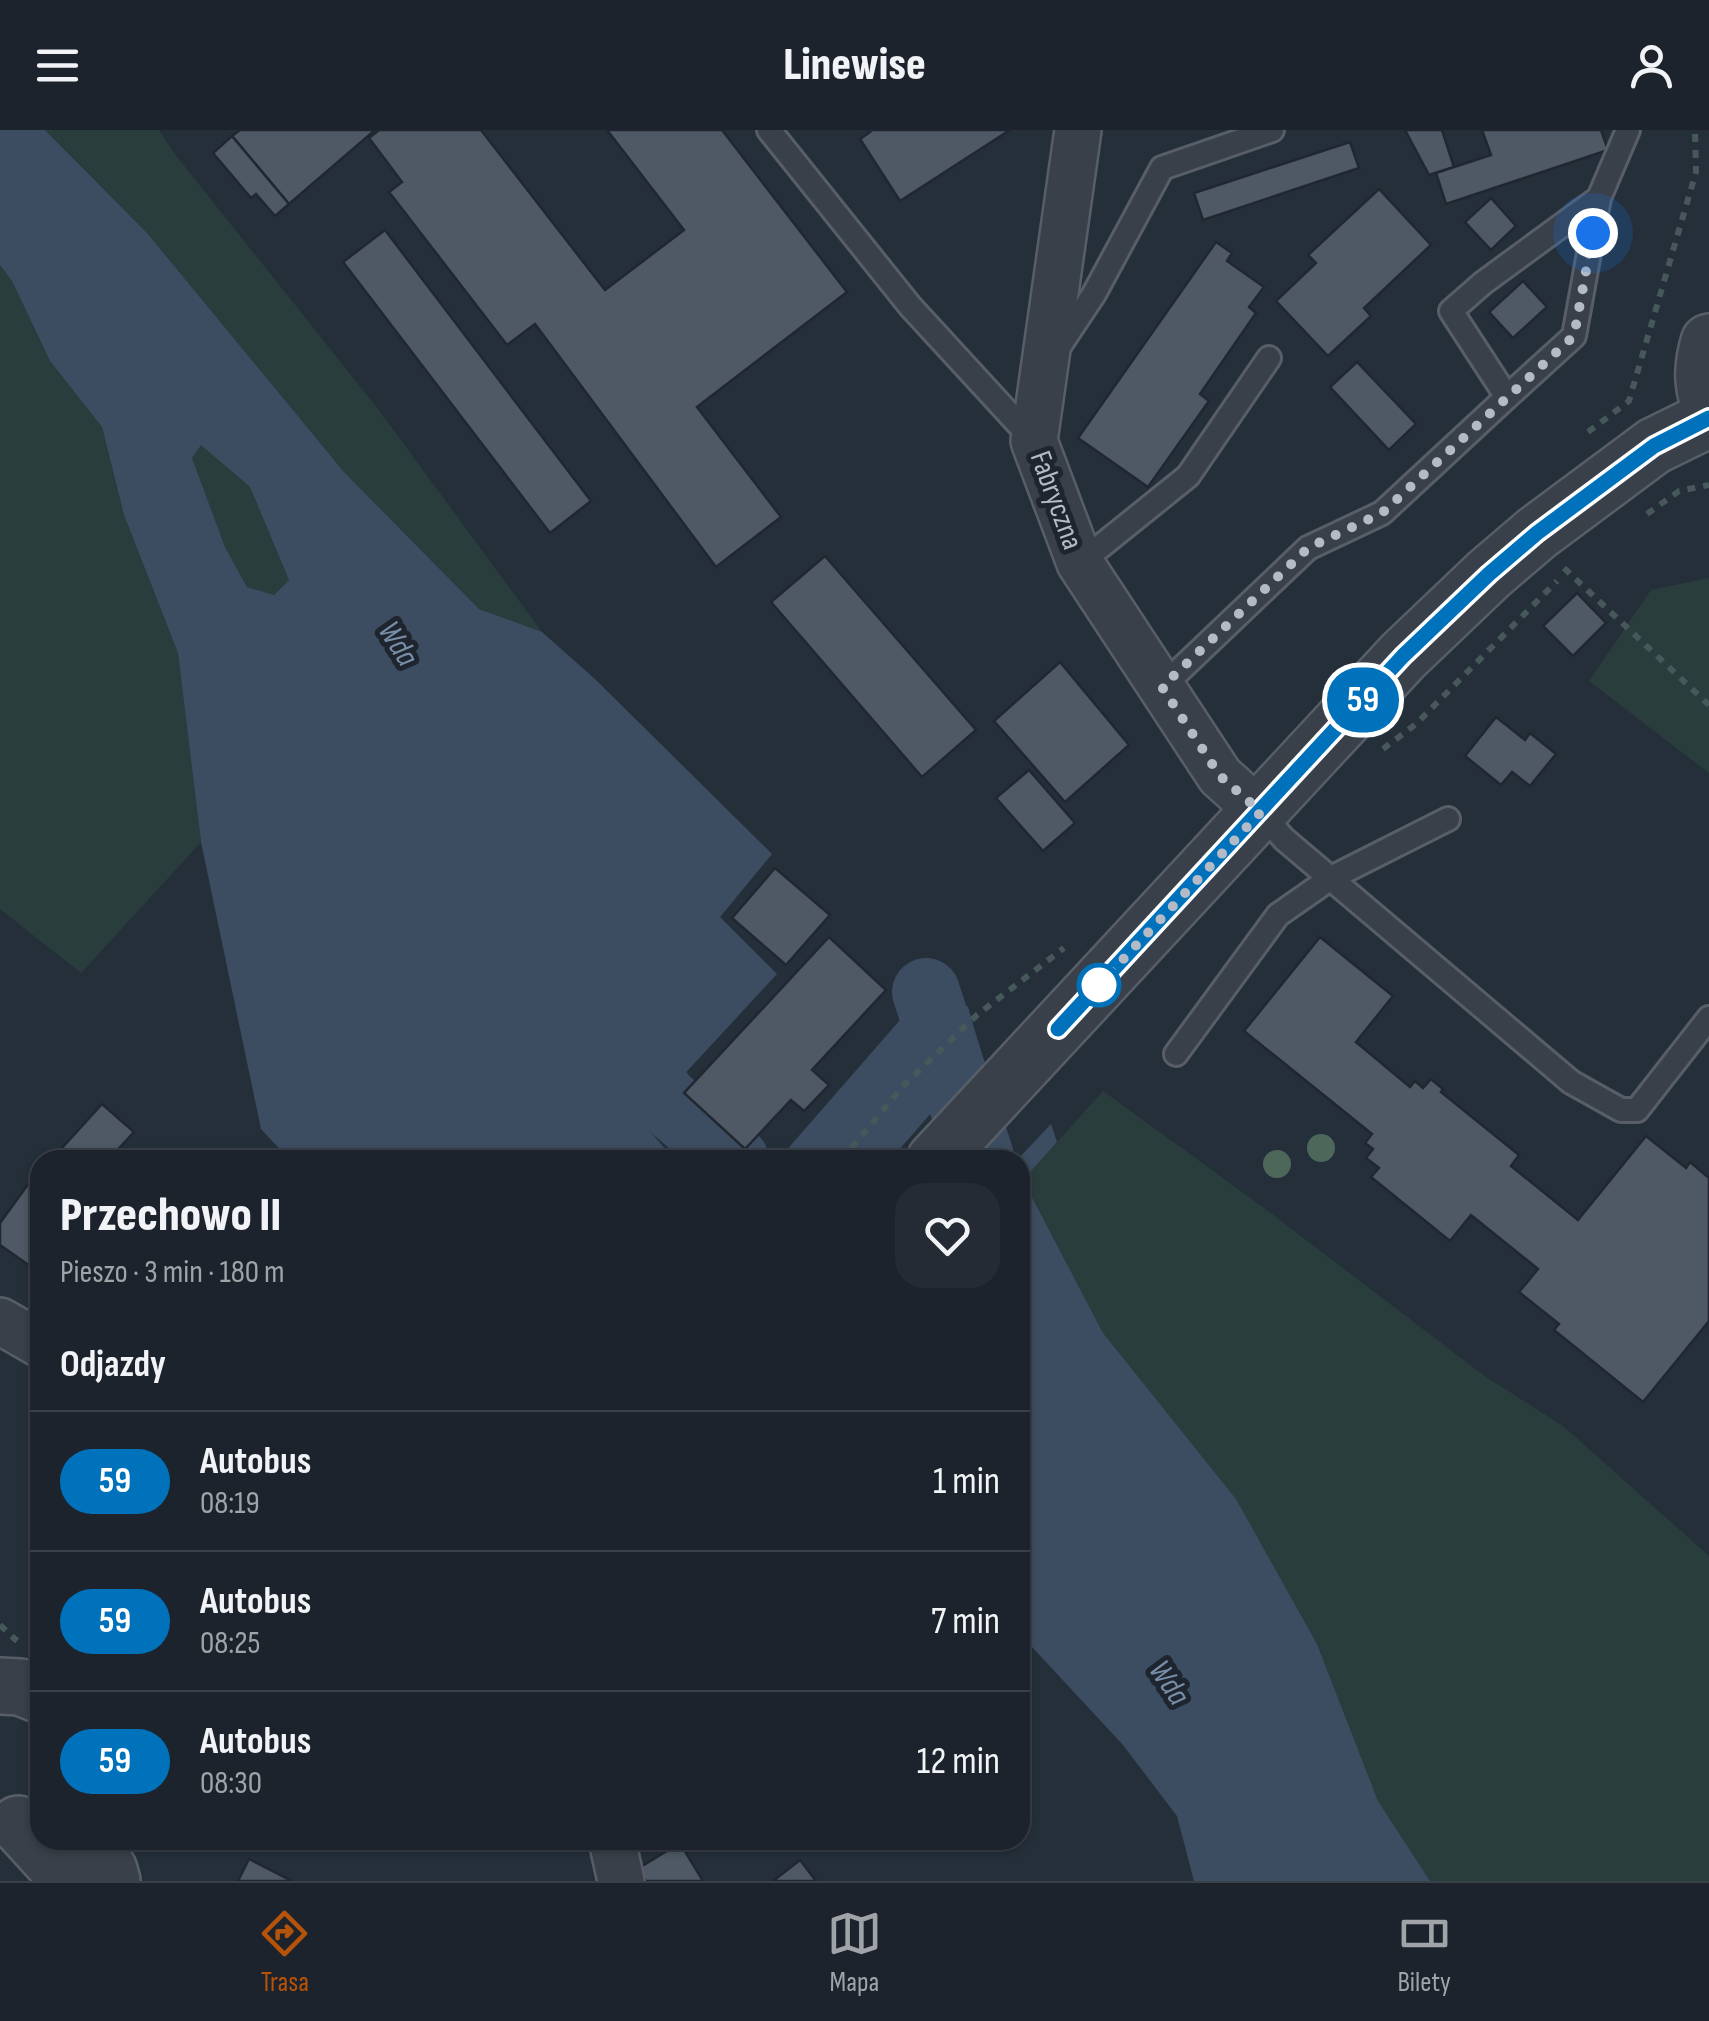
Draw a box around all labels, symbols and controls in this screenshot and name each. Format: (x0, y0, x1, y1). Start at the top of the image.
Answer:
icon: menu (30, 38, 85, 93)
text: Linewise (783, 38, 926, 93)
icon: person (1624, 38, 1679, 93)
your location (1568, 208, 1618, 258)
street label: Fabryczna (1022, 446, 1090, 554)
water label: Wda (369, 614, 426, 674)
line badge: 59 (1318, 668, 1408, 732)
text: 59 (1347, 679, 1379, 722)
unlabelled marker (1078, 964, 1120, 1006)
button: heart (895, 1183, 1000, 1288)
text: Przechowo II (60, 1187, 281, 1244)
text: Pieszo · 3 min · 180 m (60, 1253, 285, 1292)
text: Odjazdy (60, 1342, 166, 1387)
text: Autobus (200, 1439, 311, 1484)
text: 1 min (933, 1459, 1000, 1504)
text: 59 (99, 1460, 131, 1503)
text: 08:19 (200, 1484, 260, 1523)
text: Autobus (200, 1579, 311, 1624)
text: 7 min (931, 1599, 1000, 1644)
text: 59 (99, 1600, 131, 1643)
text: 08:25 (200, 1624, 260, 1663)
water label: Wda (1140, 1653, 1198, 1713)
text: Autobus (200, 1719, 311, 1764)
text: 12 min (917, 1739, 1000, 1784)
text: 59 (99, 1740, 131, 1783)
text: 08:30 (200, 1764, 262, 1803)
tab: Trasa (257, 1906, 312, 1999)
tab: Mapa (827, 1906, 882, 1999)
tab: Bilety (1397, 1906, 1452, 1999)

